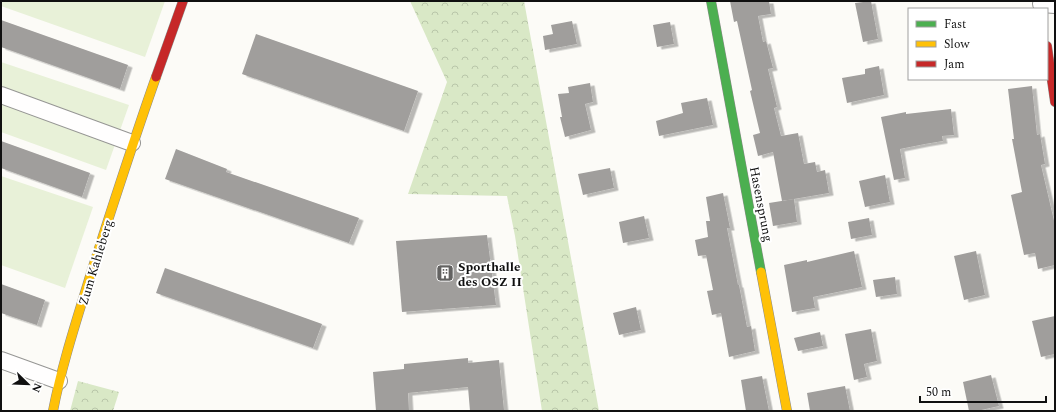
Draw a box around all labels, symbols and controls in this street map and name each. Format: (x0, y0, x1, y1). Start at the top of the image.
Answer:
legend (908, 8, 1048, 80)
text: Fast (944, 15, 966, 34)
text: Slow (944, 35, 970, 54)
text: Jam (944, 55, 965, 74)
street label: Hasensprung (744, 165, 778, 244)
street label: Zum Kahleberg (73, 217, 119, 308)
place label: Sporthalle des OSZ II (458, 257, 522, 292)
building icon: Sporthalle des OSZ II (435, 263, 455, 283)
north arrow (8, 364, 48, 404)
scale bar (920, 378, 1046, 404)
text: N (27, 380, 46, 395)
text: 50 m (926, 383, 951, 402)

